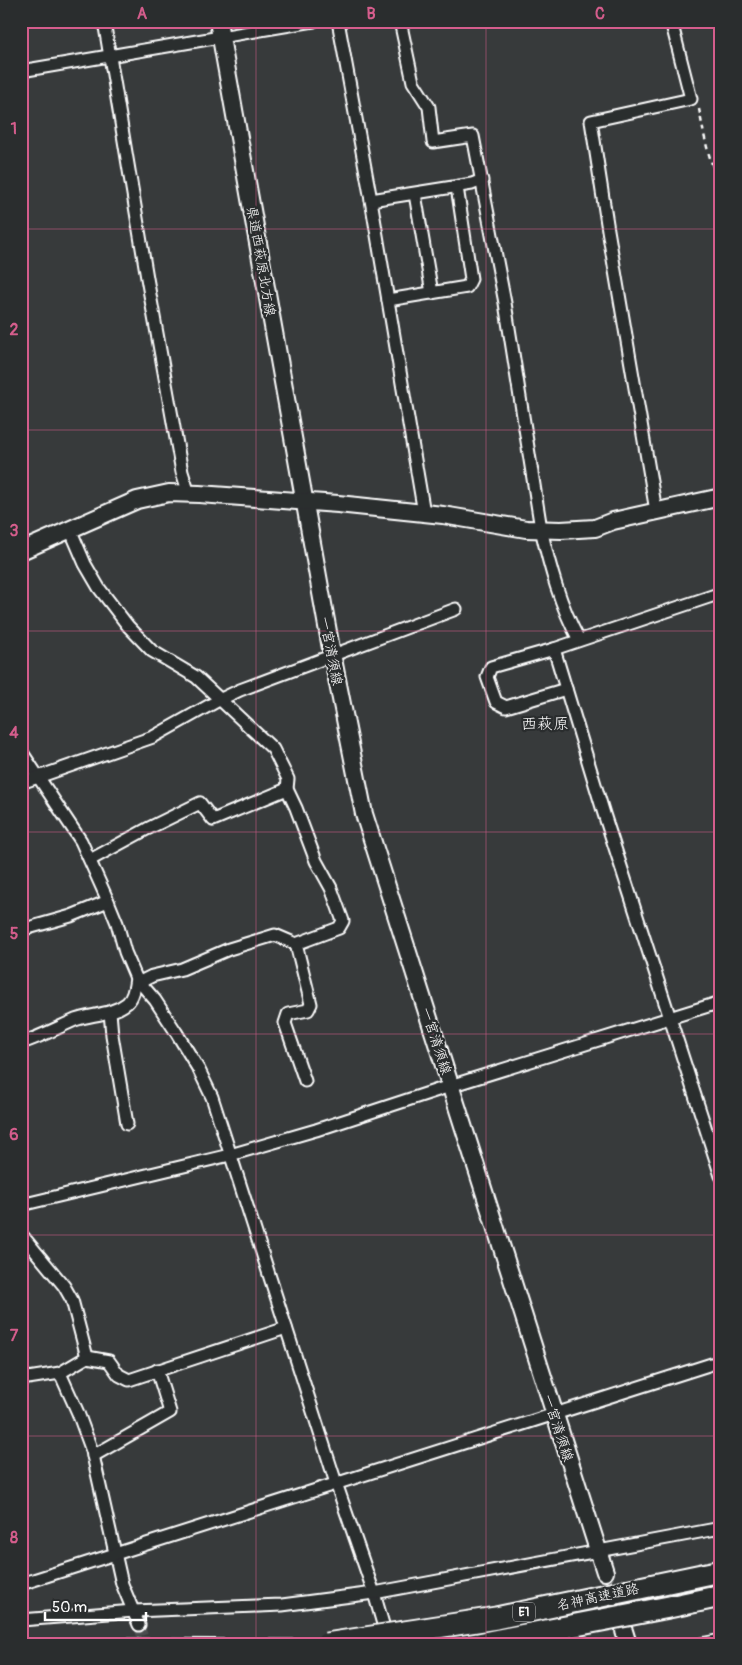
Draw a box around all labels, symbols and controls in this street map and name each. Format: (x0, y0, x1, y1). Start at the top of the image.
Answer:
text: A (137, 4, 148, 24)
text: B (366, 4, 376, 24)
text: C (595, 4, 605, 24)
text: 1 (11, 119, 17, 139)
street label: 県道西萩原北方線 (243, 204, 279, 318)
text: 2 (10, 320, 19, 340)
text: 3 (10, 521, 19, 541)
street label: 一宮清須線 (316, 615, 346, 687)
district label: 西萩原 (521, 714, 569, 734)
text: 4 (9, 723, 19, 743)
text: 5 (10, 924, 19, 944)
street label: 一宮清須線 (417, 1005, 455, 1077)
text: 6 (9, 1125, 19, 1145)
text: 7 (10, 1326, 19, 1346)
street label: 一宮清須線 (539, 1392, 577, 1464)
text: 8 (10, 1528, 18, 1548)
street label: 名神高速道路 (555, 1580, 641, 1614)
scale bar (45, 1590, 146, 1622)
text: 50 m (52, 1598, 87, 1617)
road number: E1 (513, 1602, 535, 1621)

